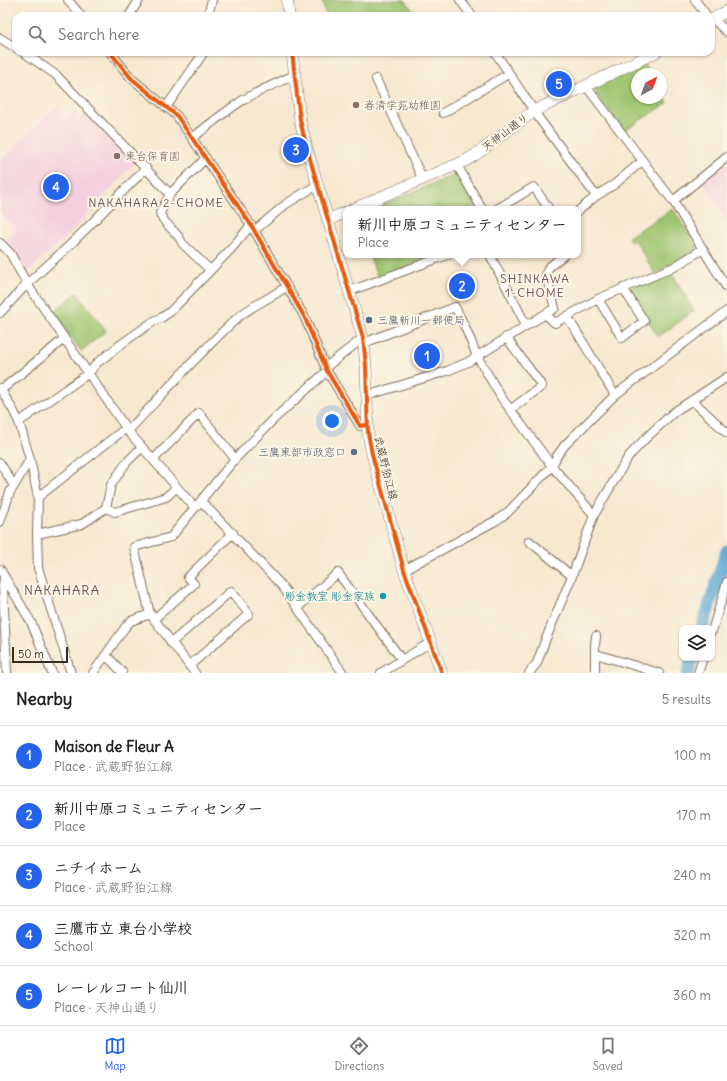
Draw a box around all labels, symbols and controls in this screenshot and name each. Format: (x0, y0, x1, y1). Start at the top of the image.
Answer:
search box (12, 12, 715, 56)
icon: search (26, 23, 48, 45)
text: Search here (58, 25, 139, 44)
north arrow (631, 68, 667, 104)
pin: 5 (546, 69, 572, 99)
place label: 春清学苑幼稚園 (364, 98, 441, 112)
marker: 春清学苑幼稚園 (351, 100, 361, 110)
street label: 天神山通り (479, 110, 531, 154)
pin: 3 (283, 135, 309, 165)
place label: 東台保育園 (125, 149, 180, 163)
marker: 東台保育園 (112, 151, 122, 161)
pin: 4 (43, 172, 69, 202)
district label: NAKAHARA 2-CHOME (88, 195, 224, 210)
popup (343, 206, 581, 258)
text: 新川中原コミュニティセンター (357, 215, 567, 234)
text: Place (357, 234, 389, 251)
pin: 2 (449, 271, 475, 301)
district label: SHINKAWA 1-CHOME (500, 271, 570, 300)
place label: 三鷹新川一郵便局 (377, 313, 465, 327)
marker: 三鷹新川一郵便局 (364, 315, 374, 325)
pin: 1 (414, 341, 440, 371)
your location (322, 411, 342, 431)
street label: 武蔵野狛江線 (371, 434, 401, 502)
place label: 三鷹東部市政窓口 (258, 445, 346, 459)
marker: 三鷹東部市政窓口 (349, 447, 359, 457)
district label: NAKAHARA (24, 582, 100, 599)
place label: 彫金教室 彫金家族 (284, 589, 375, 603)
marker: 彫金教室 彫金家族 (378, 591, 388, 601)
map controls (679, 625, 715, 661)
button: layers (679, 625, 715, 661)
scale bar (12, 645, 68, 664)
text: 50 m (18, 647, 44, 661)
text: Nearby (16, 688, 72, 710)
text: 5 results (662, 691, 711, 708)
text: Maison de Fleur A (54, 737, 174, 756)
text: 1 (26, 747, 32, 764)
text: 100 m (674, 747, 711, 764)
text: Place · 武蔵野狛江線 (54, 758, 173, 775)
text: 新川中原コミュニティセンター (54, 799, 263, 818)
text: 2 (25, 807, 33, 824)
text: 170 m (676, 807, 711, 824)
text: Place (54, 818, 85, 835)
text: ニチイホーム (54, 858, 143, 877)
text: 3 (25, 867, 33, 884)
text: 240 m (674, 867, 711, 884)
text: Place · 武蔵野狛江線 (54, 879, 173, 896)
text: 三鷹市立 東台小学校 (54, 919, 193, 938)
text: 4 (25, 927, 33, 944)
text: 320 m (673, 927, 711, 944)
text: School (54, 938, 93, 955)
text: レーレルコート仙川 (54, 978, 189, 997)
text: 5 (25, 987, 33, 1004)
text: 360 m (673, 987, 711, 1004)
text: Place · 天神山通り (54, 999, 160, 1016)
tab: Map (104, 1035, 126, 1073)
tab: Directions (335, 1035, 384, 1073)
tab: Saved (593, 1035, 623, 1073)

